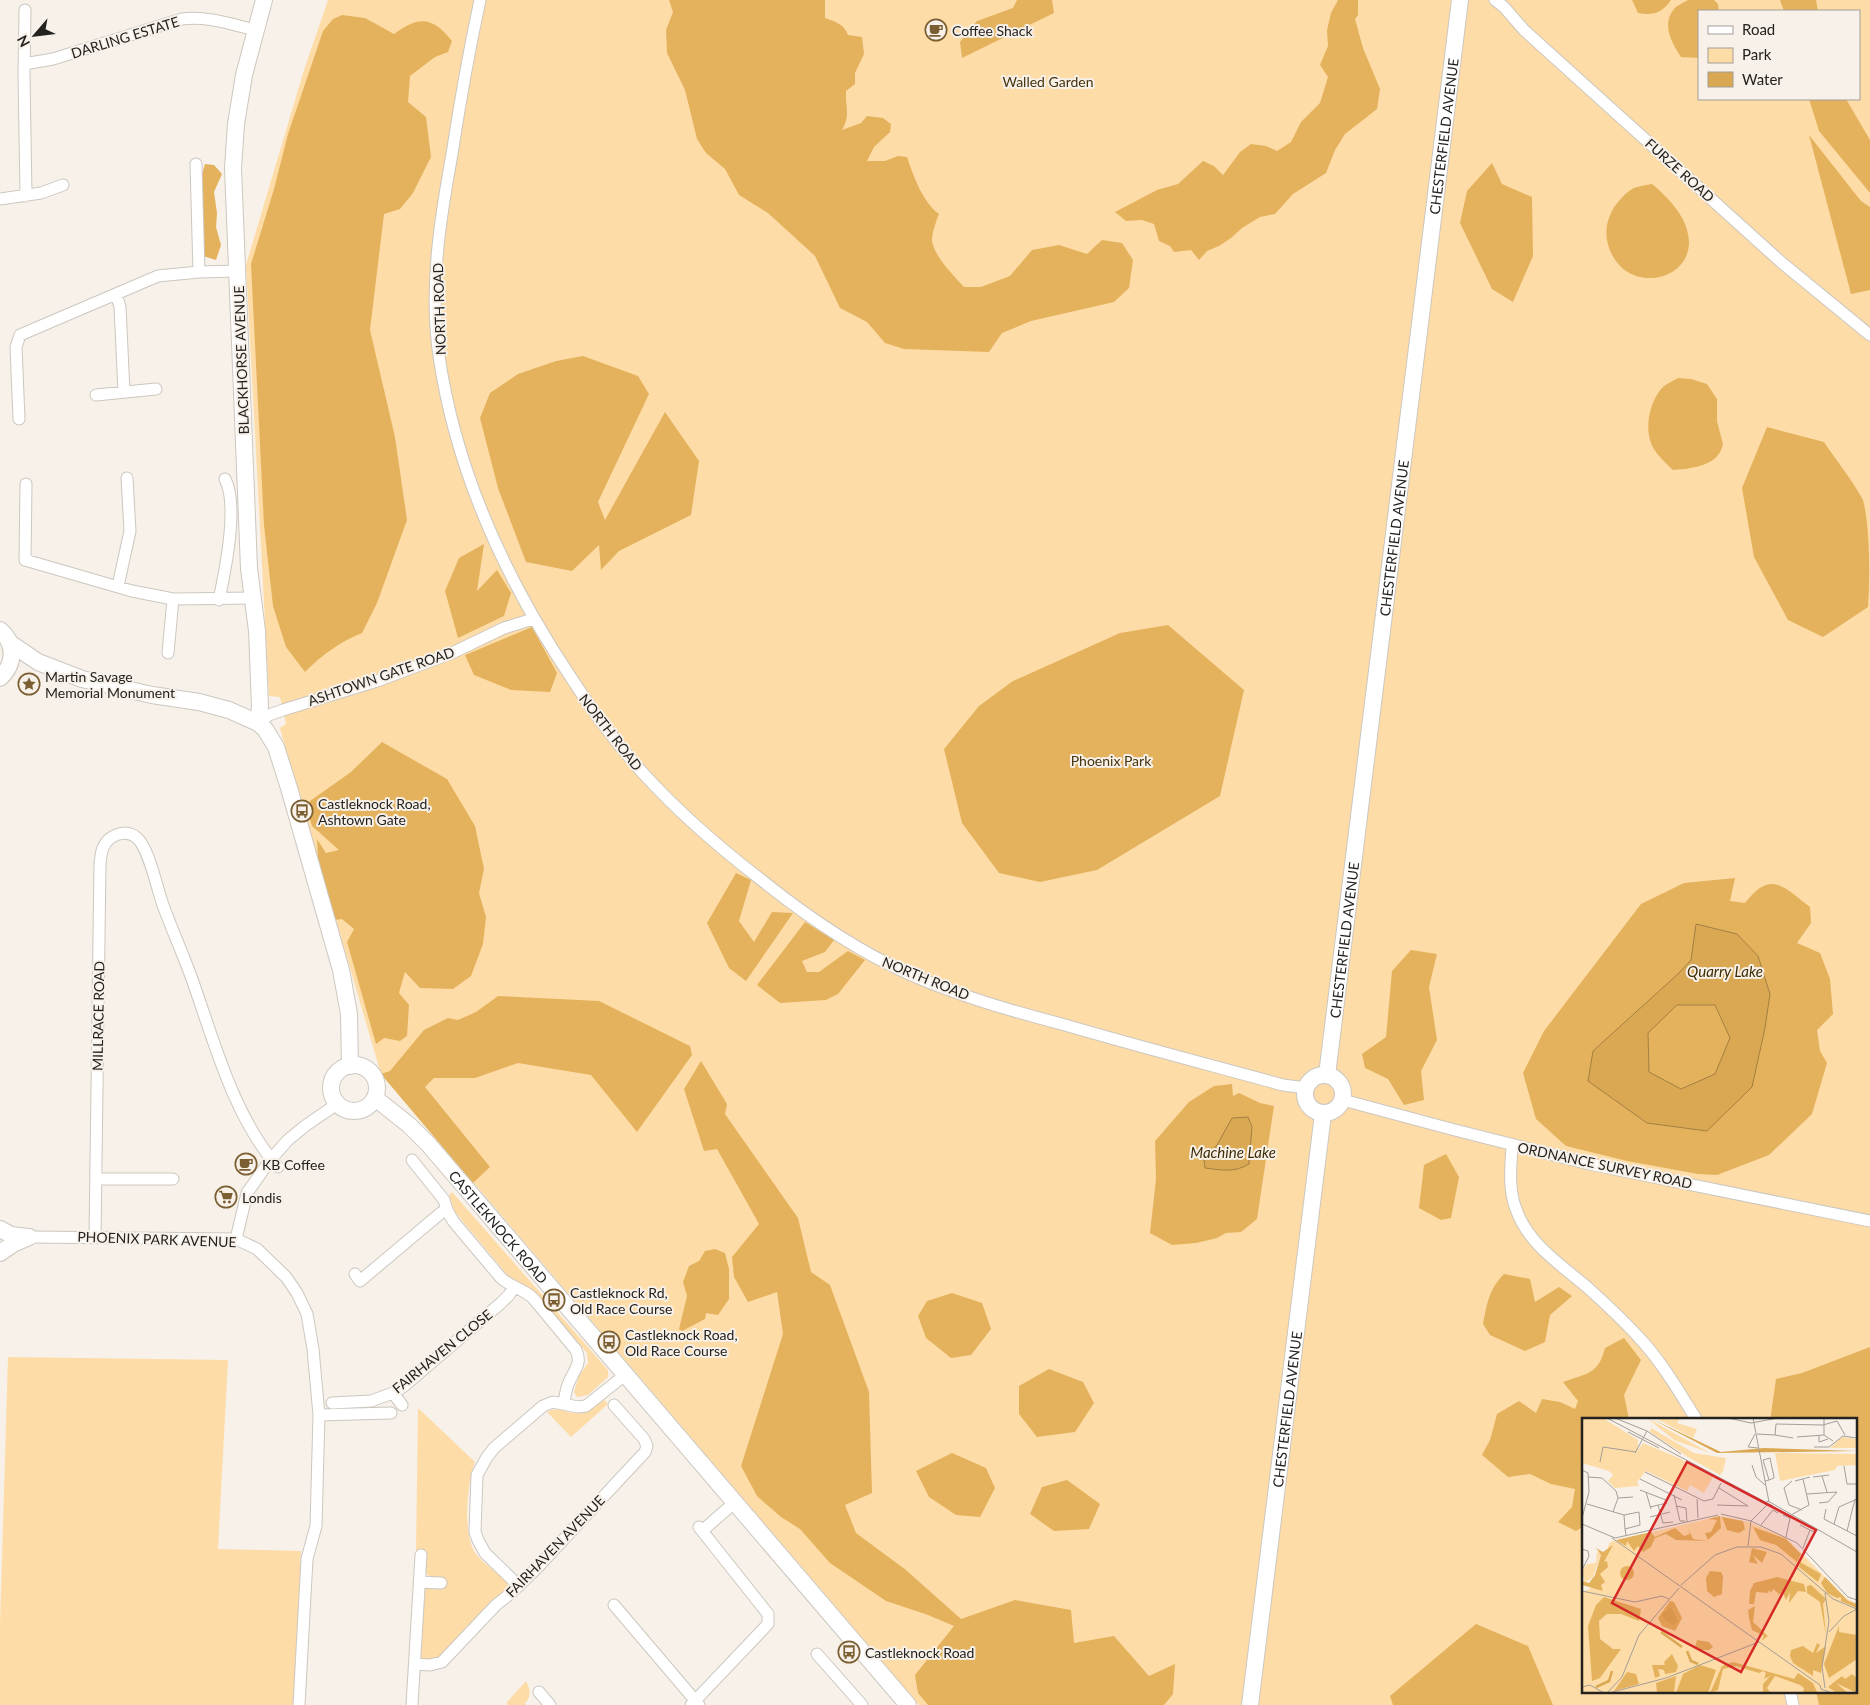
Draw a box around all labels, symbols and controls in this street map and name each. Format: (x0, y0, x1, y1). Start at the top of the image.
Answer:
north arrow (10, 10, 60, 60)
legend (1698, 10, 1860, 100)
street label: DARLING ESTATE (69, 12, 181, 62)
cafe icon: Coffee Shack (924, 18, 948, 42)
text: Road (1742, 20, 1775, 38)
place label: Coffee Shack (952, 22, 1033, 39)
text: N (13, 33, 33, 50)
text: Park (1742, 45, 1772, 63)
street label: CHESTERFIELD AVENUE (1425, 57, 1461, 215)
text: Water (1742, 70, 1783, 88)
park label: Walled Garden (1002, 73, 1094, 90)
street label: FURZE ROAD (1642, 135, 1718, 205)
street label: NORTH ROAD (429, 262, 449, 356)
street label: BLACKHORSE AVENUE (230, 285, 252, 435)
street label: CHESTERFIELD AVENUE (1375, 459, 1412, 617)
street label: ASHTOWN GATE ROAD (306, 643, 456, 709)
place label: Martin Savage Memorial Monument (45, 668, 175, 701)
place icon: Martin Savage Memorial Monument (17, 672, 41, 696)
street label: NORTH ROAD (576, 690, 646, 774)
park label: Phoenix Park (1071, 752, 1152, 769)
place label: Castleknock Road, Ashtown Gate (318, 795, 431, 828)
bus stop icon: Castleknock Road, Ashtown Gate (290, 799, 314, 823)
street label: CHESTERFIELD AVENUE (1326, 861, 1362, 1019)
street label: NORTH ROAD (880, 953, 972, 1003)
street label: MILLRACE ROAD (89, 961, 107, 1071)
water label: Quarry Lake (1687, 962, 1763, 980)
street label: ORDNANCE SURVEY ROAD (1516, 1138, 1694, 1192)
water label: Machine Lake (1190, 1143, 1276, 1161)
cafe icon: KB Coffee (234, 1152, 258, 1176)
place label: KB Coffee (262, 1156, 325, 1173)
street label: CASTLEKNOCK ROAD (446, 1167, 552, 1286)
supermarket icon: Londis (214, 1185, 238, 1209)
place label: Londis (242, 1189, 282, 1206)
street label: PHOENIX PARK AVENUE (77, 1228, 237, 1250)
place label: Castleknock Rd, Old Race Course (570, 1284, 672, 1317)
bus stop icon: Castleknock Rd, Old Race Course (542, 1288, 566, 1312)
street label: FAIRHAVEN CLOSE (389, 1306, 495, 1396)
place label: Castleknock Road, Old Race Course (625, 1326, 738, 1359)
bus stop icon: Castleknock Road, Old Race Course (597, 1330, 621, 1354)
street label: CHESTERFIELD AVENUE (1268, 1330, 1305, 1488)
inset map (1582, 1418, 1858, 1692)
street label: FAIRHAVEN AVENUE (502, 1491, 608, 1601)
bus stop icon: Castleknock Road (837, 1640, 861, 1664)
place label: Castleknock Road (865, 1644, 974, 1661)

